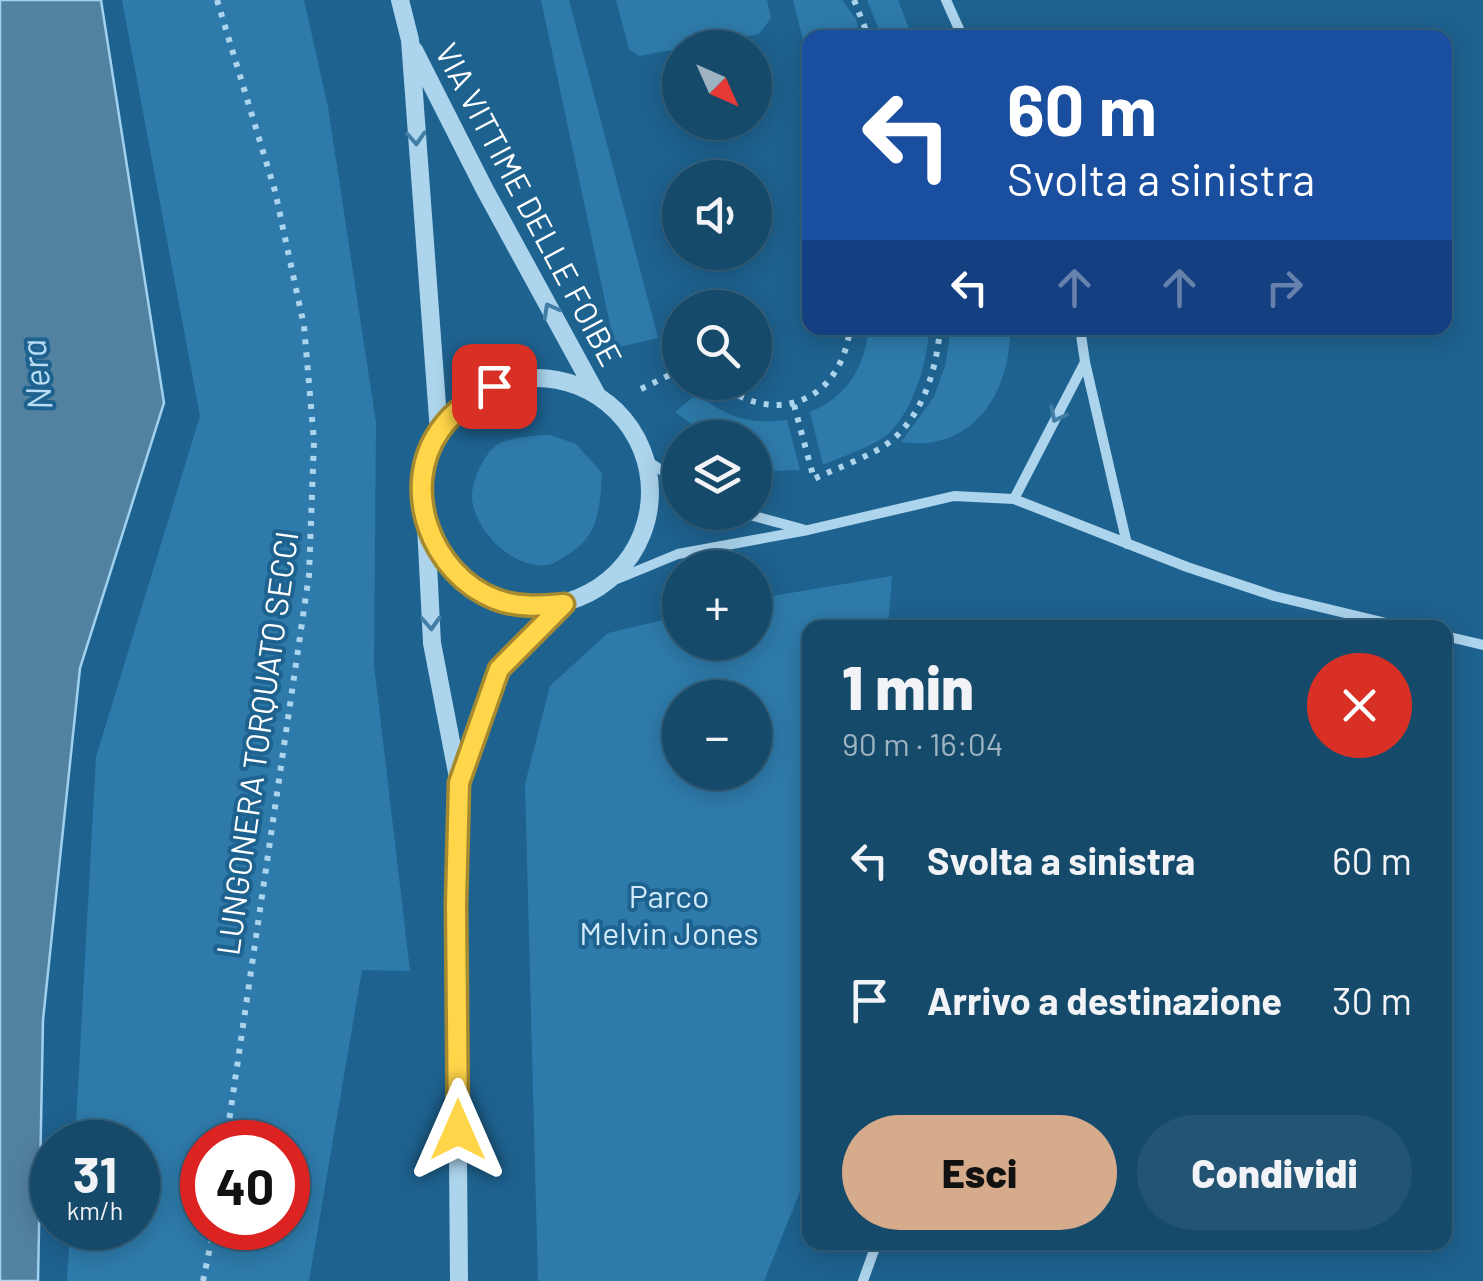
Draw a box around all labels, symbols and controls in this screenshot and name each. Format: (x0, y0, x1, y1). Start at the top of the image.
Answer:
north arrow (662, 30, 772, 140)
map controls (662, 30, 772, 790)
street label: VIA VITTIME DELLE FOIBE (429, 36, 631, 372)
text: 60 m (1007, 66, 1157, 150)
icon: left (842, 70, 972, 200)
one-way arrow (405, 130, 426, 146)
text: Svolta a sinistra (1007, 151, 1315, 205)
button: sound (662, 160, 772, 270)
icon: left (942, 260, 997, 315)
icon: ahead (1047, 260, 1102, 315)
icon: ahead (1152, 260, 1207, 315)
icon: right (1257, 260, 1312, 315)
button: search (662, 290, 772, 400)
one-way arrow (543, 302, 562, 321)
water label: Nera (10, 337, 60, 413)
pin (452, 344, 537, 429)
icon: arrive (467, 359, 522, 414)
one-way arrow (1050, 405, 1069, 423)
button: layers (662, 420, 772, 530)
street label: LUNGONERA TORQUATO SECCI (207, 529, 305, 957)
button: + (662, 550, 772, 660)
one-way arrow (420, 616, 441, 632)
text: 1 min (842, 650, 974, 722)
button: close (1307, 653, 1412, 758)
button: − (662, 680, 772, 790)
text: 90 m · 16:04 (842, 724, 1003, 762)
icon: left (842, 833, 897, 888)
text: Svolta a sinistra (927, 837, 1195, 883)
text: 60 m (1332, 837, 1412, 883)
park label: Parco Melvin Jones (579, 876, 759, 951)
icon: arrive (842, 973, 897, 1028)
text: Arrivo a destinazione (927, 977, 1282, 1023)
text: 30 m (1332, 977, 1412, 1023)
position arrow (406, 1078, 510, 1182)
button: Esci (842, 1115, 1117, 1230)
button: Condividi (1137, 1115, 1412, 1230)
speed limit sign: 40 (180, 1120, 310, 1250)
text: 31 (73, 1143, 117, 1203)
text: km/h (67, 1195, 123, 1225)

